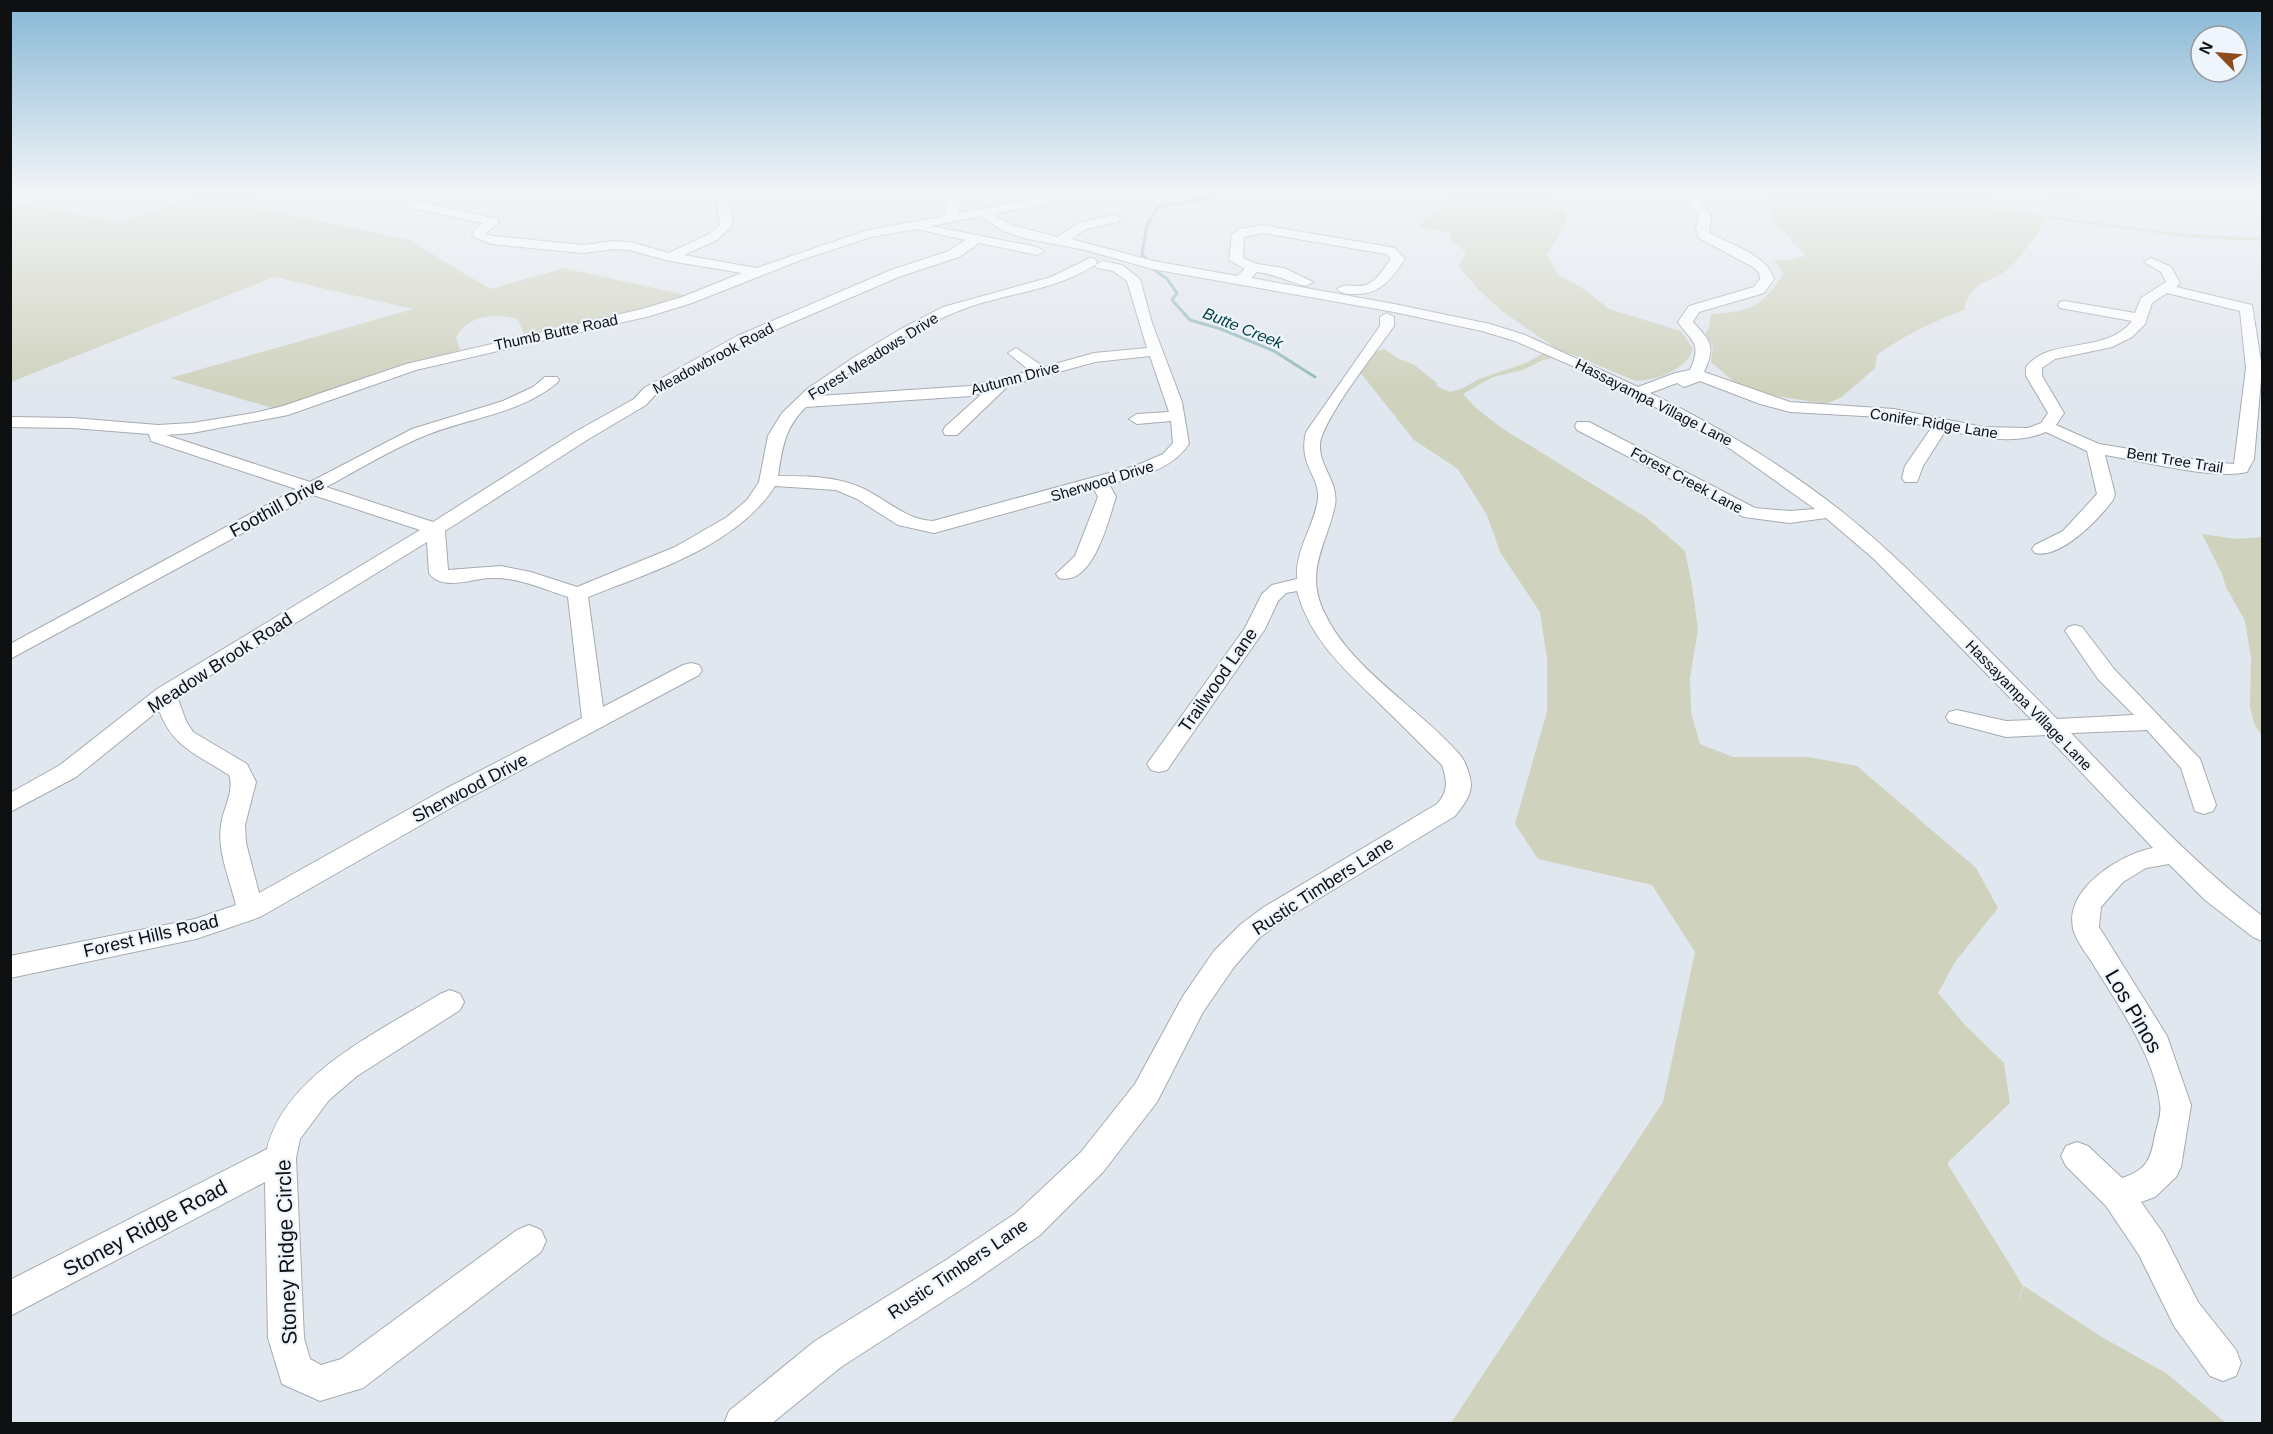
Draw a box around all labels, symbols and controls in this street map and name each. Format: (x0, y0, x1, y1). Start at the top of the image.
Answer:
north arrow (2189, 24, 2249, 84)
text: N (2196, 39, 2216, 57)
water label: Butte Creek (1201, 304, 1286, 352)
street label: Forest Meadows Drive (805, 309, 941, 403)
street label: Thumb Butte Road (493, 311, 619, 353)
street label: Meadowbrook Road (650, 319, 776, 397)
street label: Hassayampa Village Lane (1573, 355, 1735, 449)
street label: Autumn Drive (969, 358, 1061, 398)
street label: Conifer Ridge Lane (1869, 404, 1999, 442)
street label: Forest Creek Lane (1628, 443, 1746, 517)
street label: Bent Tree Trail (2125, 444, 2225, 476)
street label: Sherwood Drive (1048, 457, 1156, 505)
street label: Foothill Drive (226, 473, 328, 541)
street label: Meadow Brook Road (144, 609, 296, 717)
street label: Trailwood Lane (1175, 624, 1261, 736)
street label: Hassayampa Village Lane (1962, 637, 2096, 773)
street label: Sherwood Drive (409, 749, 531, 827)
street label: Rustic Timbers Lane (1249, 833, 1397, 939)
street label: Forest Hills Road (81, 911, 221, 961)
street label: Los Pinos (2101, 965, 2167, 1057)
street label: Stoney Ridge Circle (271, 1159, 301, 1345)
street label: Stoney Ridge Road (59, 1175, 231, 1281)
street label: Rustic Timbers Lane (884, 1215, 1032, 1323)

